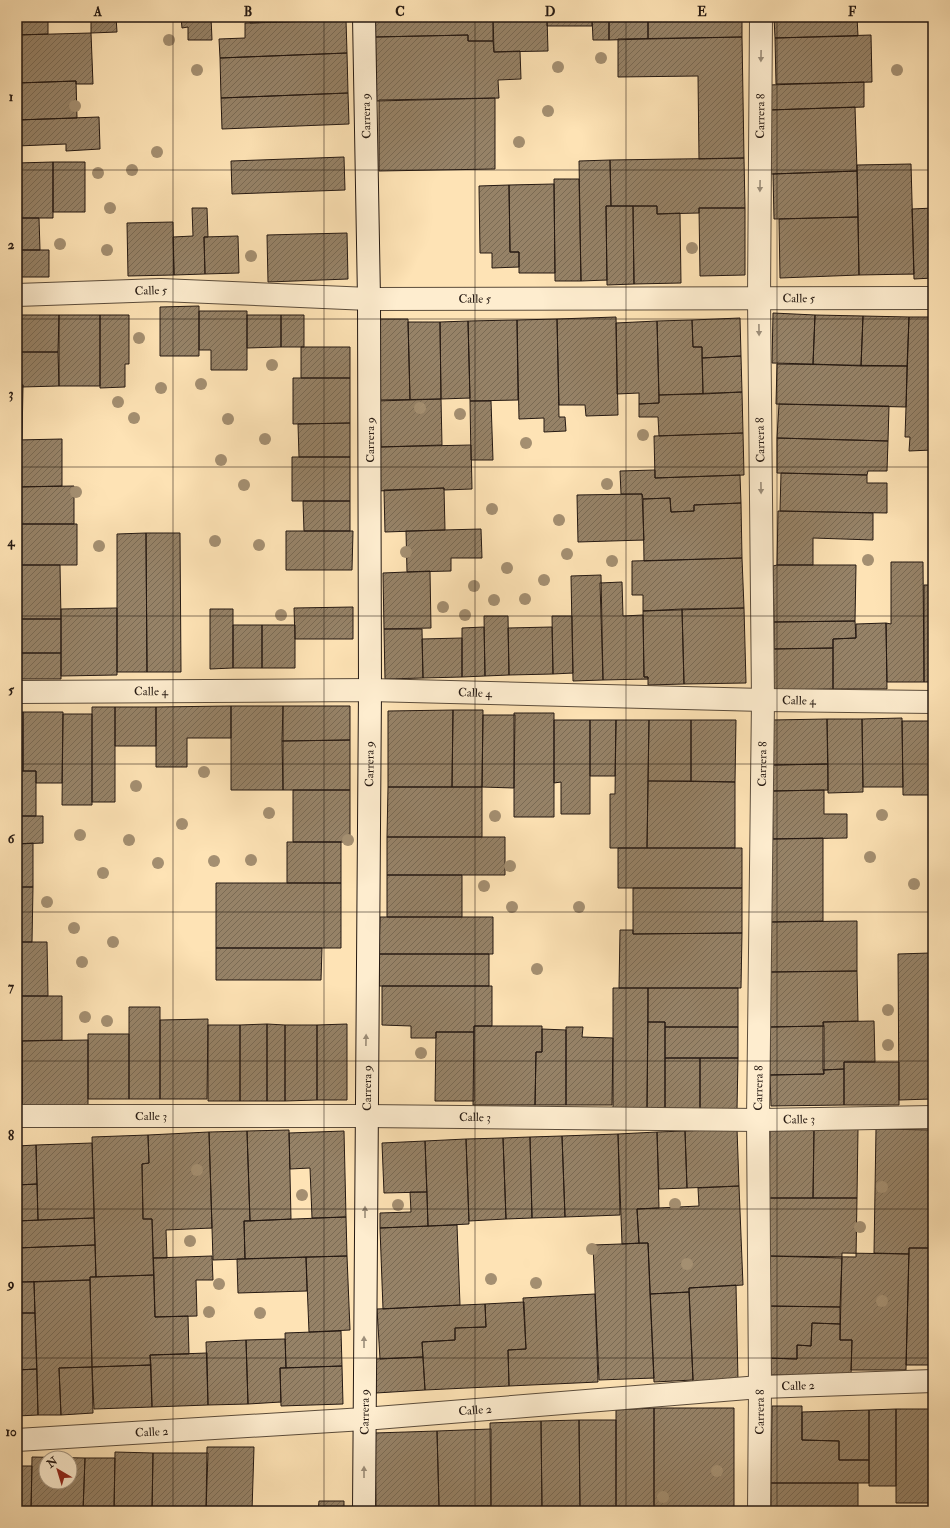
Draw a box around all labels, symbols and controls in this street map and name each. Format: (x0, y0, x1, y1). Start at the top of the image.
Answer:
text: A (93, 4, 103, 20)
text: B (244, 4, 252, 20)
text: C (395, 4, 405, 20)
text: D (545, 4, 556, 20)
text: E (697, 4, 707, 20)
text: F (848, 4, 857, 20)
one-way arrow (758, 50, 764, 63)
text: 1 (9, 89, 14, 105)
street label: Carrera 9 (359, 93, 374, 139)
street label: Carrera 8 (753, 93, 768, 139)
one-way arrow (757, 180, 763, 193)
text: 2 (8, 237, 15, 253)
street label: Calle 5 (134, 283, 168, 299)
street label: Calle 5 (782, 291, 816, 306)
street label: Calle 5 (458, 292, 492, 307)
one-way arrow (756, 324, 762, 337)
text: 3 (9, 386, 14, 402)
street label: Carrera 9 (363, 417, 378, 463)
street label: Carrera 8 (753, 417, 768, 463)
one-way arrow (758, 482, 764, 495)
text: 4 (6, 534, 15, 550)
text: 5 (8, 682, 14, 698)
street label: Calle 4 (134, 684, 168, 699)
street label: Calle 4 (458, 685, 493, 701)
street label: Calle 4 (782, 693, 816, 709)
street label: Carrera 9 (362, 741, 378, 787)
street label: Carrera 8 (755, 741, 771, 787)
text: 6 (8, 831, 16, 847)
text: 7 (8, 979, 15, 995)
one-way arrow (363, 1033, 369, 1046)
street label: Carrera 9 (360, 1065, 375, 1111)
street label: Carrera 8 (751, 1065, 767, 1111)
street label: Calle 3 (135, 1109, 167, 1124)
street label: Calle 3 (459, 1110, 491, 1125)
street label: Calle 3 (783, 1112, 815, 1128)
text: 8 (8, 1128, 14, 1144)
one-way arrow (362, 1205, 368, 1218)
text: 9 (6, 1276, 15, 1292)
one-way arrow (361, 1335, 367, 1348)
street label: Calle 2 (781, 1378, 815, 1394)
street label: Carrera 9 (358, 1389, 373, 1435)
street label: Carrera 8 (753, 1389, 768, 1435)
street label: Calle 2 (458, 1402, 492, 1419)
text: 10 (5, 1424, 17, 1440)
street label: Calle 2 (135, 1424, 169, 1441)
north arrow (38, 1450, 78, 1490)
text: N (43, 1454, 61, 1471)
one-way arrow (361, 1465, 367, 1478)

